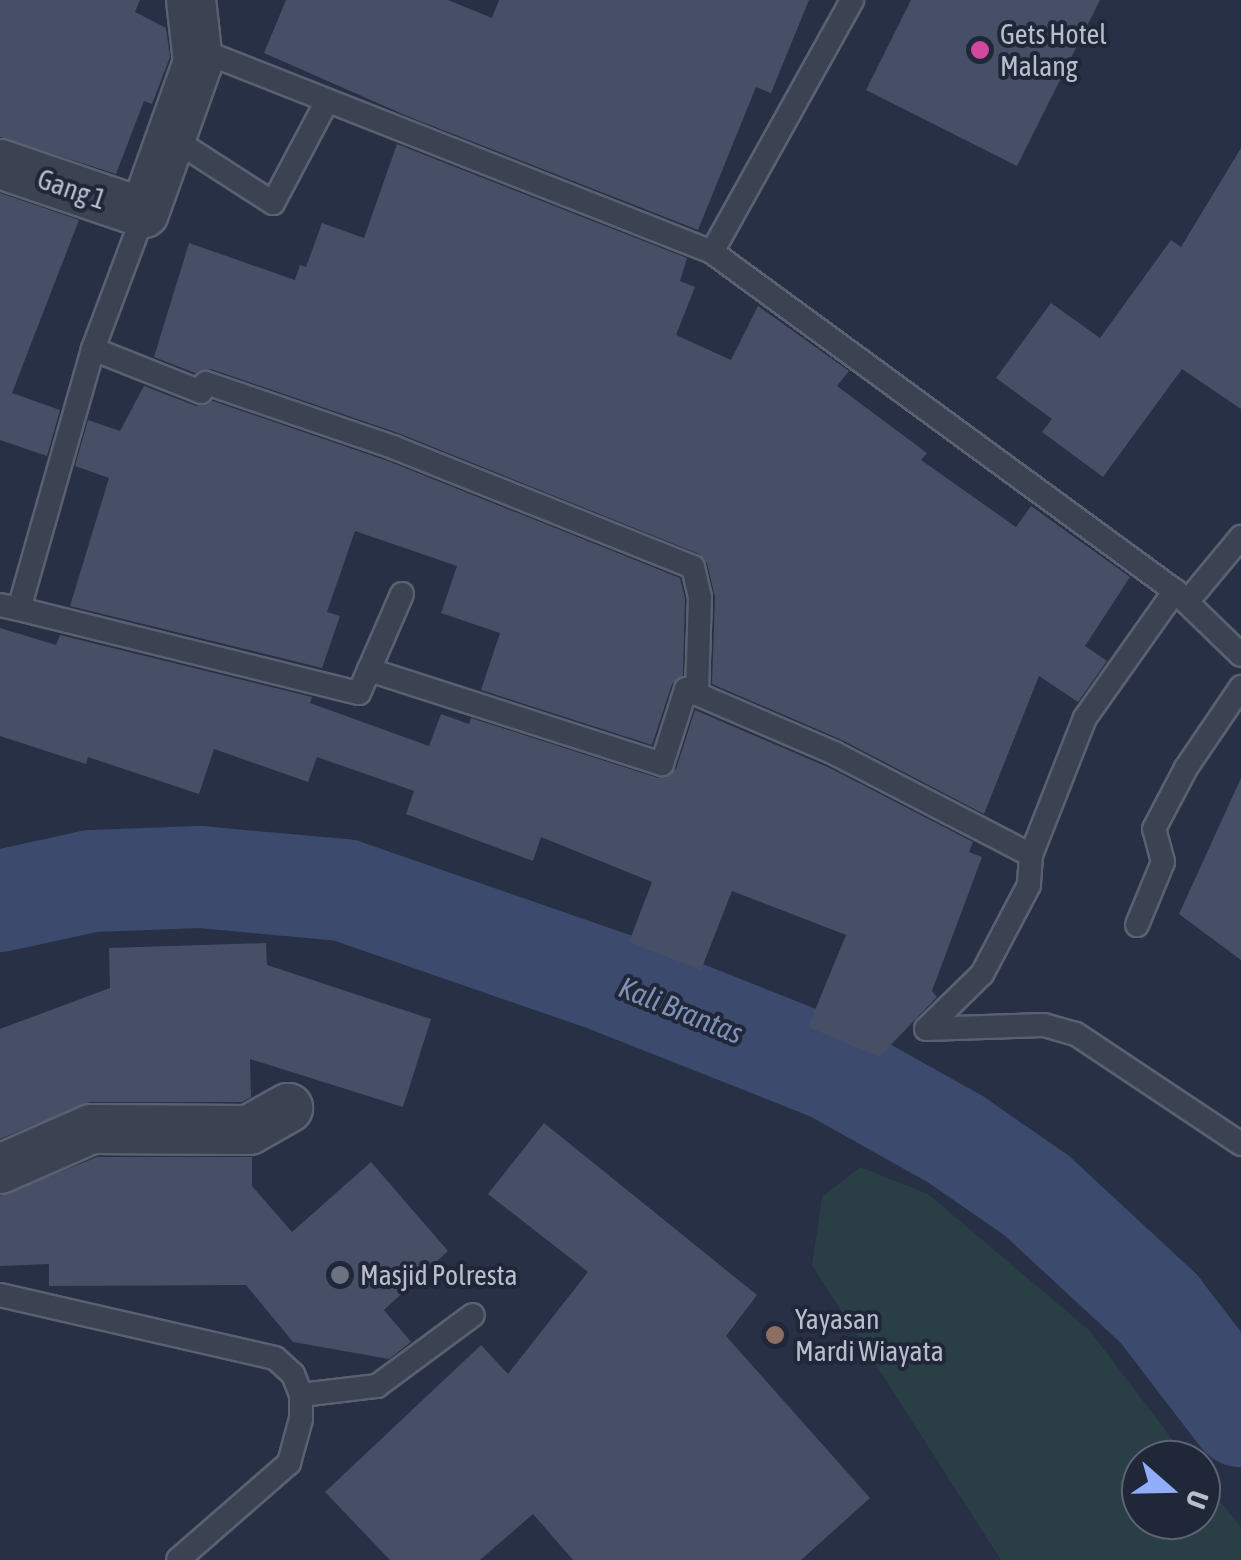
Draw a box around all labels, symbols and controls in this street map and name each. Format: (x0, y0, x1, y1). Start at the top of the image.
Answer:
place label: Gets Hotel Malang (1000, 17, 1107, 83)
marker: Gets Hotel Malang (969, 39, 991, 61)
street label: Gang 1 (33, 162, 111, 216)
water label: Kali Brantas (614, 969, 748, 1051)
place label: Masjid Polresta (360, 1258, 518, 1292)
marker: Masjid Polresta (329, 1264, 351, 1286)
place label: Yayasan Mardi Wiayata (795, 1302, 944, 1368)
marker: Yayasan Mardi Wiayata (764, 1324, 786, 1346)
north arrow (1121, 1440, 1221, 1540)
text: U (1179, 1486, 1215, 1513)

